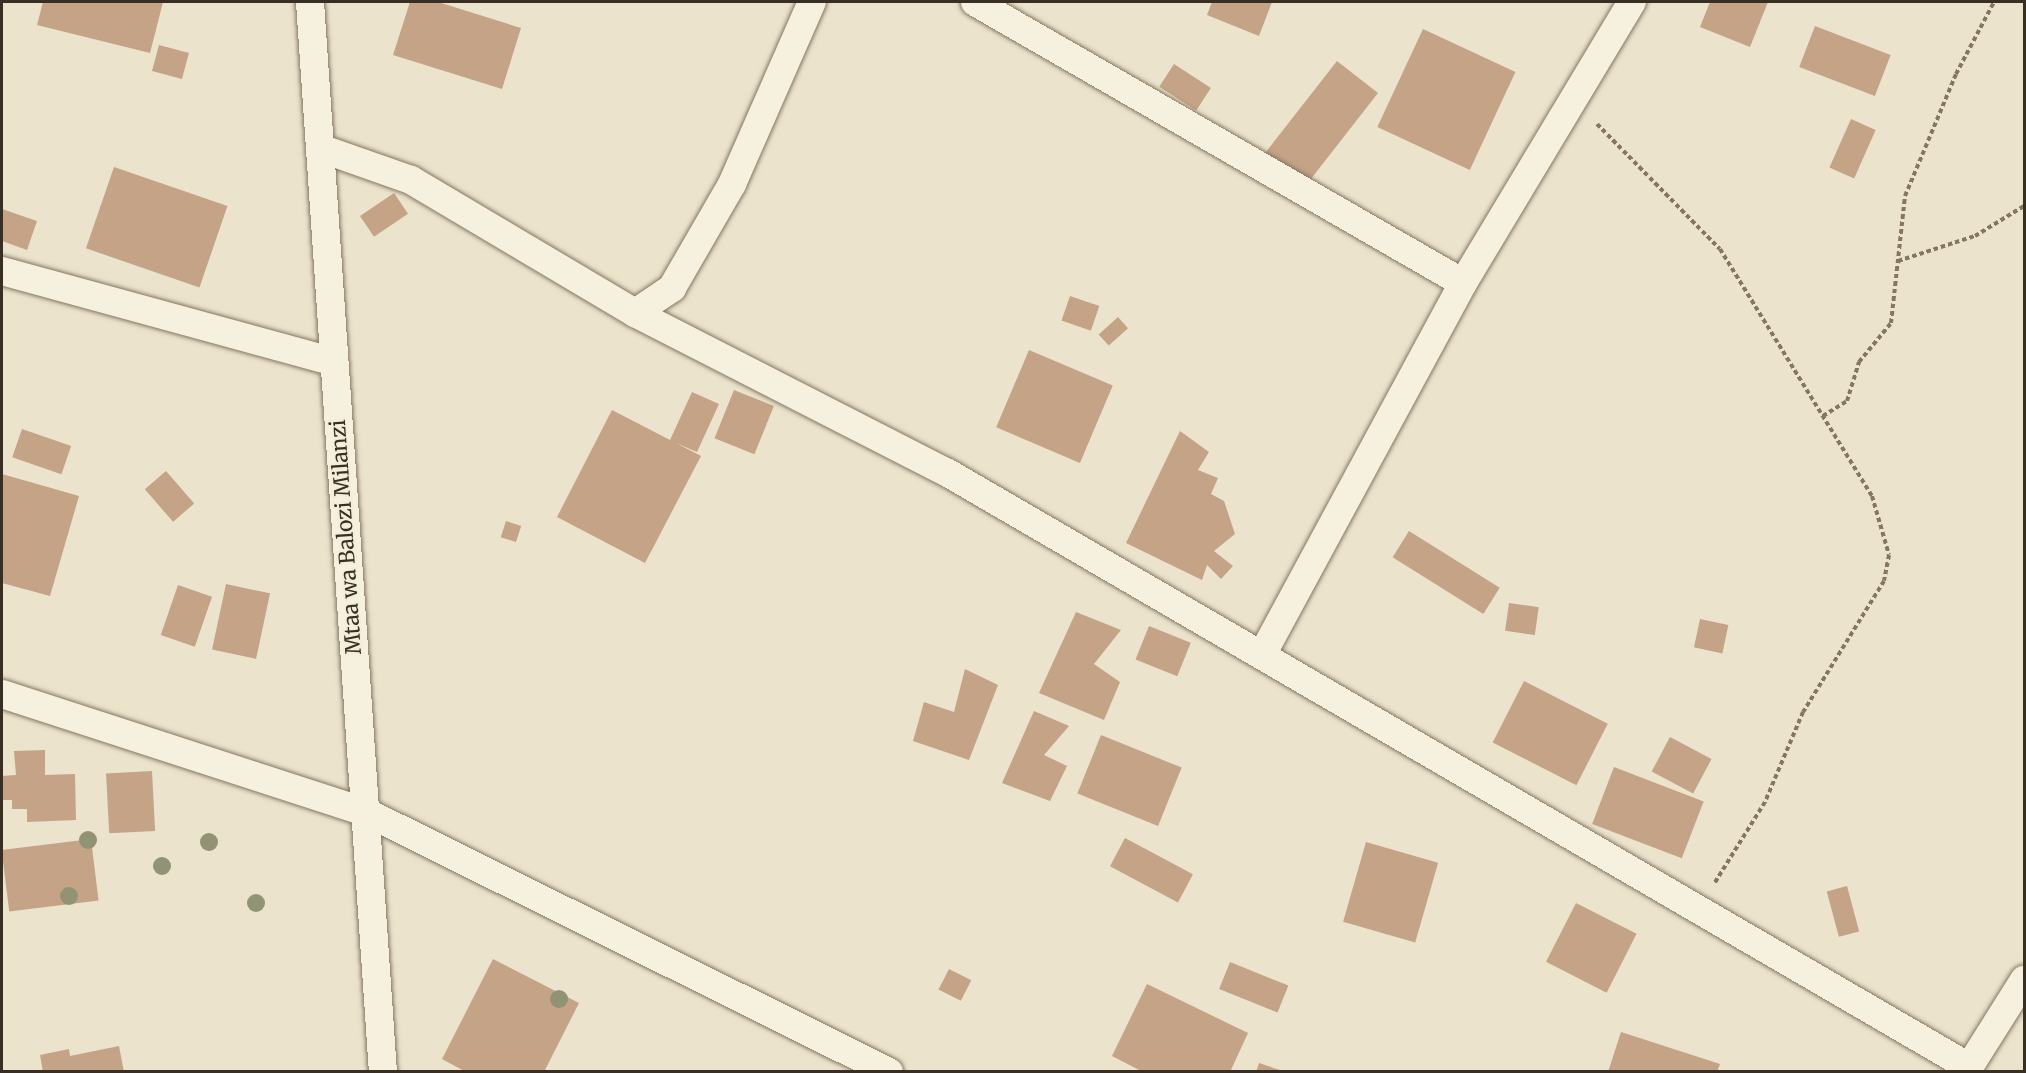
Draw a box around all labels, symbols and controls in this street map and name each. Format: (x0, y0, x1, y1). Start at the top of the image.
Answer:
street label: Mtaa wa Balozi Milanzi (325, 419, 367, 655)

